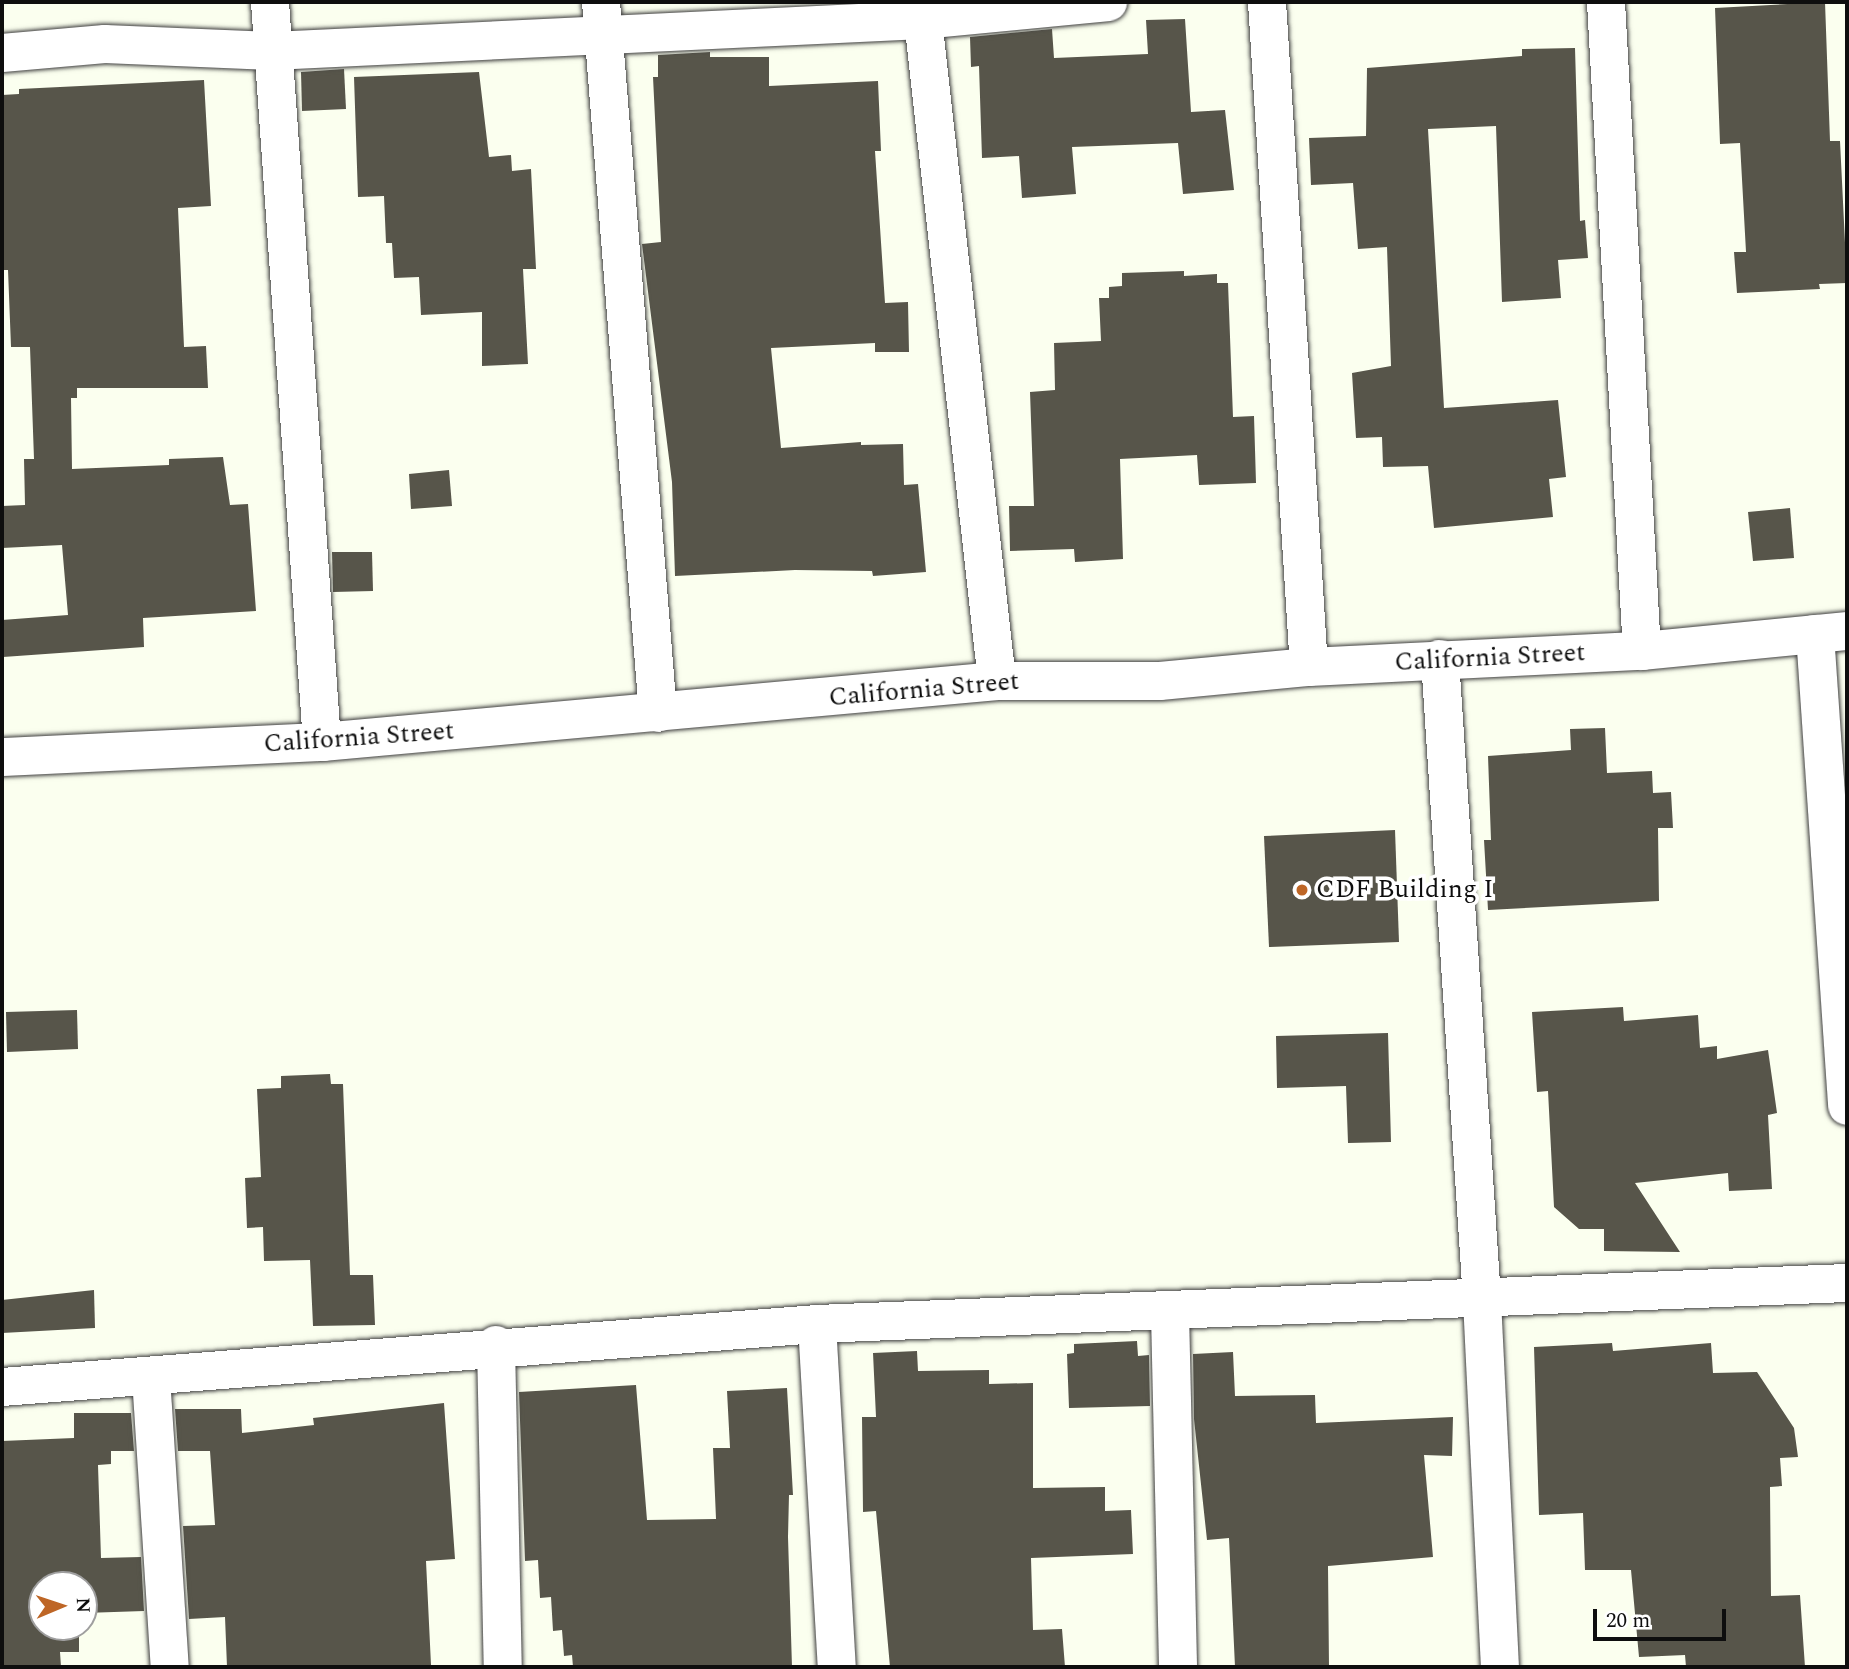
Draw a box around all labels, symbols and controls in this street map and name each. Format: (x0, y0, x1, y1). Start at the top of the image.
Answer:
street label: California Street (1394, 637, 1586, 679)
street label: California Street (827, 666, 1021, 714)
street label: California Street (263, 716, 455, 760)
place label: CDF Building I (1316, 874, 1493, 906)
marker: CDF Building I (1294, 882, 1310, 898)
north arrow (28, 1571, 98, 1641)
scale bar (1597, 1596, 1730, 1640)
text: N (68, 1597, 97, 1614)
text: 20 m (1606, 1605, 1650, 1637)

